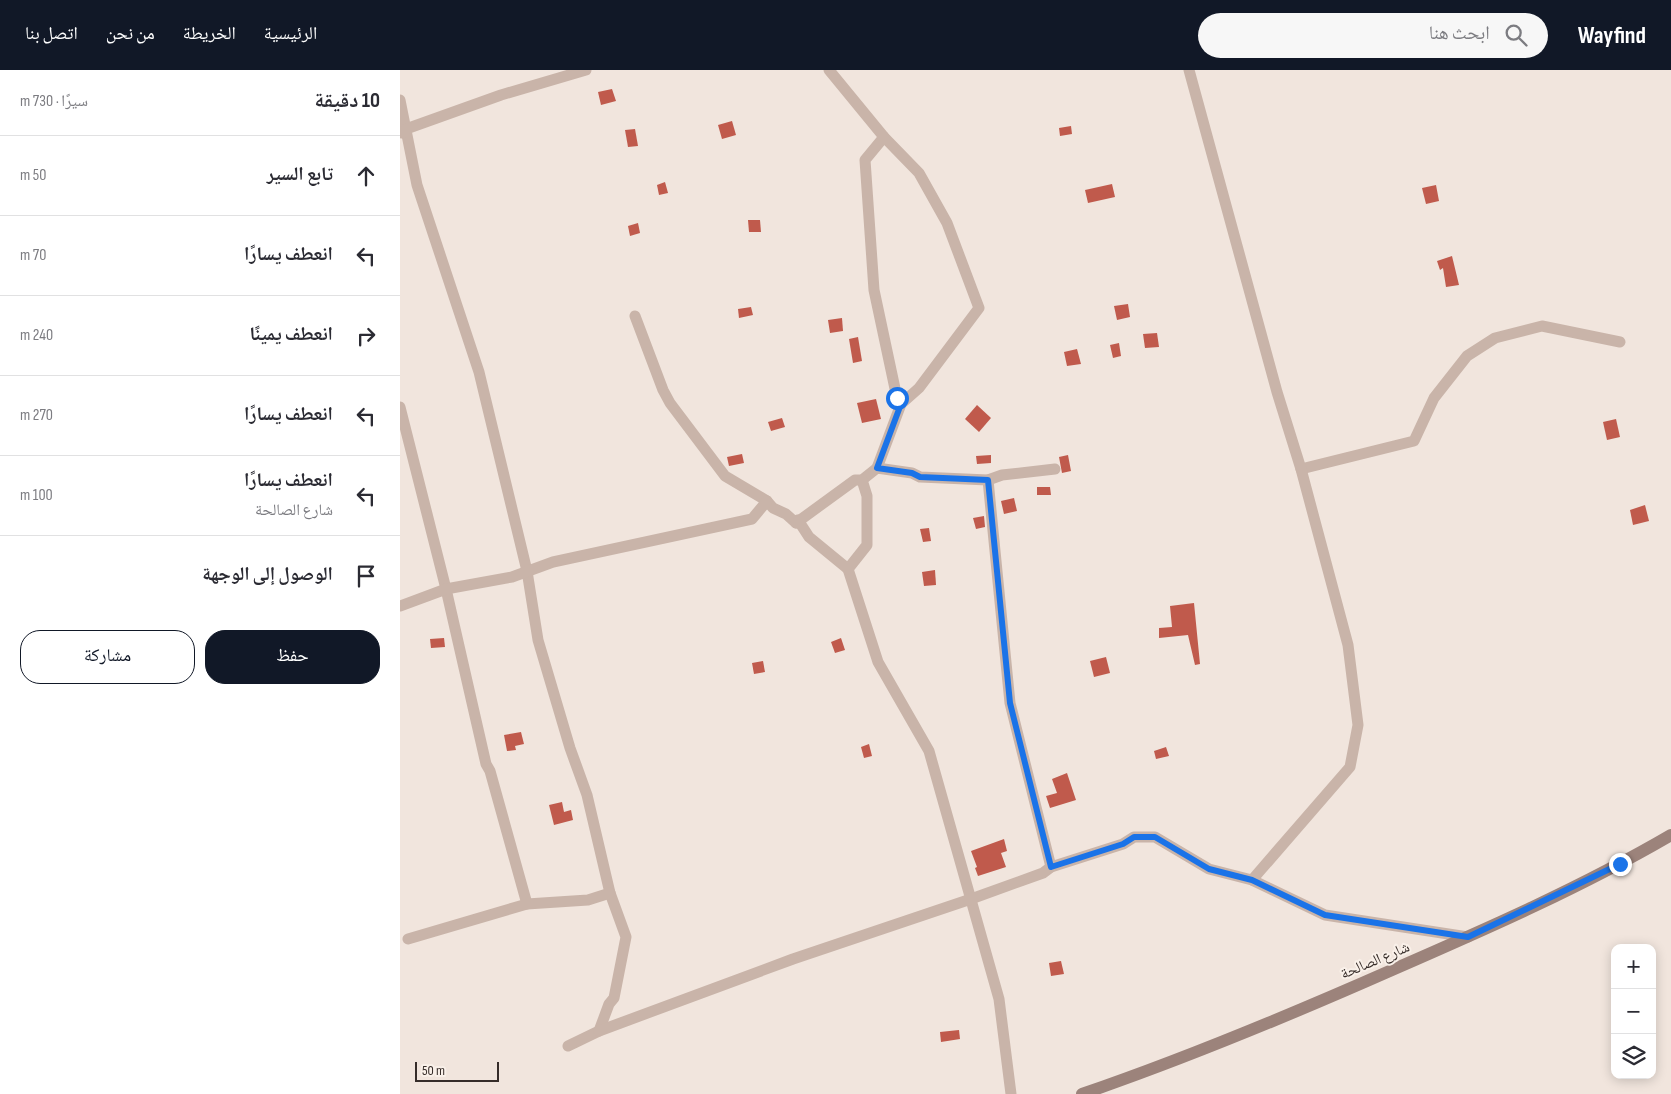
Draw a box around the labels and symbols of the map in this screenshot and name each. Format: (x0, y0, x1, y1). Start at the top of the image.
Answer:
route start (886, 387, 909, 410)
route end (1609, 853, 1632, 876)
street label: شارع الصالحة (1338, 937, 1413, 983)
scale bar (415, 1059, 499, 1082)

